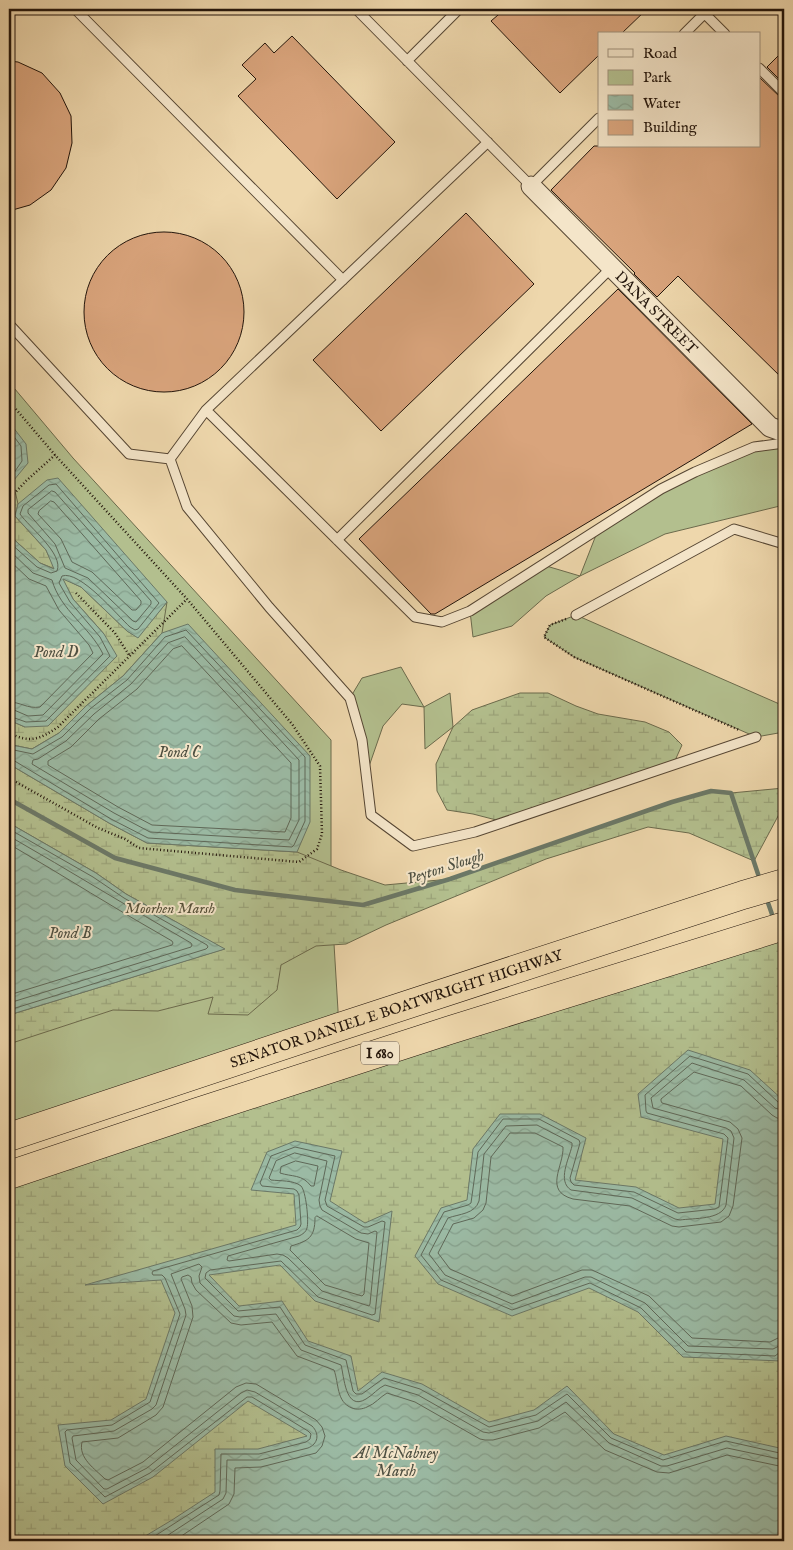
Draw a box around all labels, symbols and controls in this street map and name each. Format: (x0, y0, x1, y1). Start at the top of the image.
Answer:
legend (598, 32, 760, 148)
text: Road (643, 44, 678, 63)
text: Park (643, 68, 673, 87)
text: Water (643, 94, 681, 113)
text: Building (643, 118, 698, 137)
street label: DANA STREET (611, 267, 701, 358)
water label: Pond D (34, 643, 79, 663)
water label: Pond C (158, 743, 202, 763)
water label: Peyton Slough (404, 846, 487, 890)
park label: Moorhen Marsh (125, 899, 216, 918)
water label: Pond B (48, 924, 92, 944)
street label: SENATOR DANIEL E BOATWRIGHT HIGHWAY (228, 945, 566, 1073)
road number: I 680 (361, 1042, 399, 1064)
water label: Al McNabney Marsh (352, 1444, 439, 1482)

